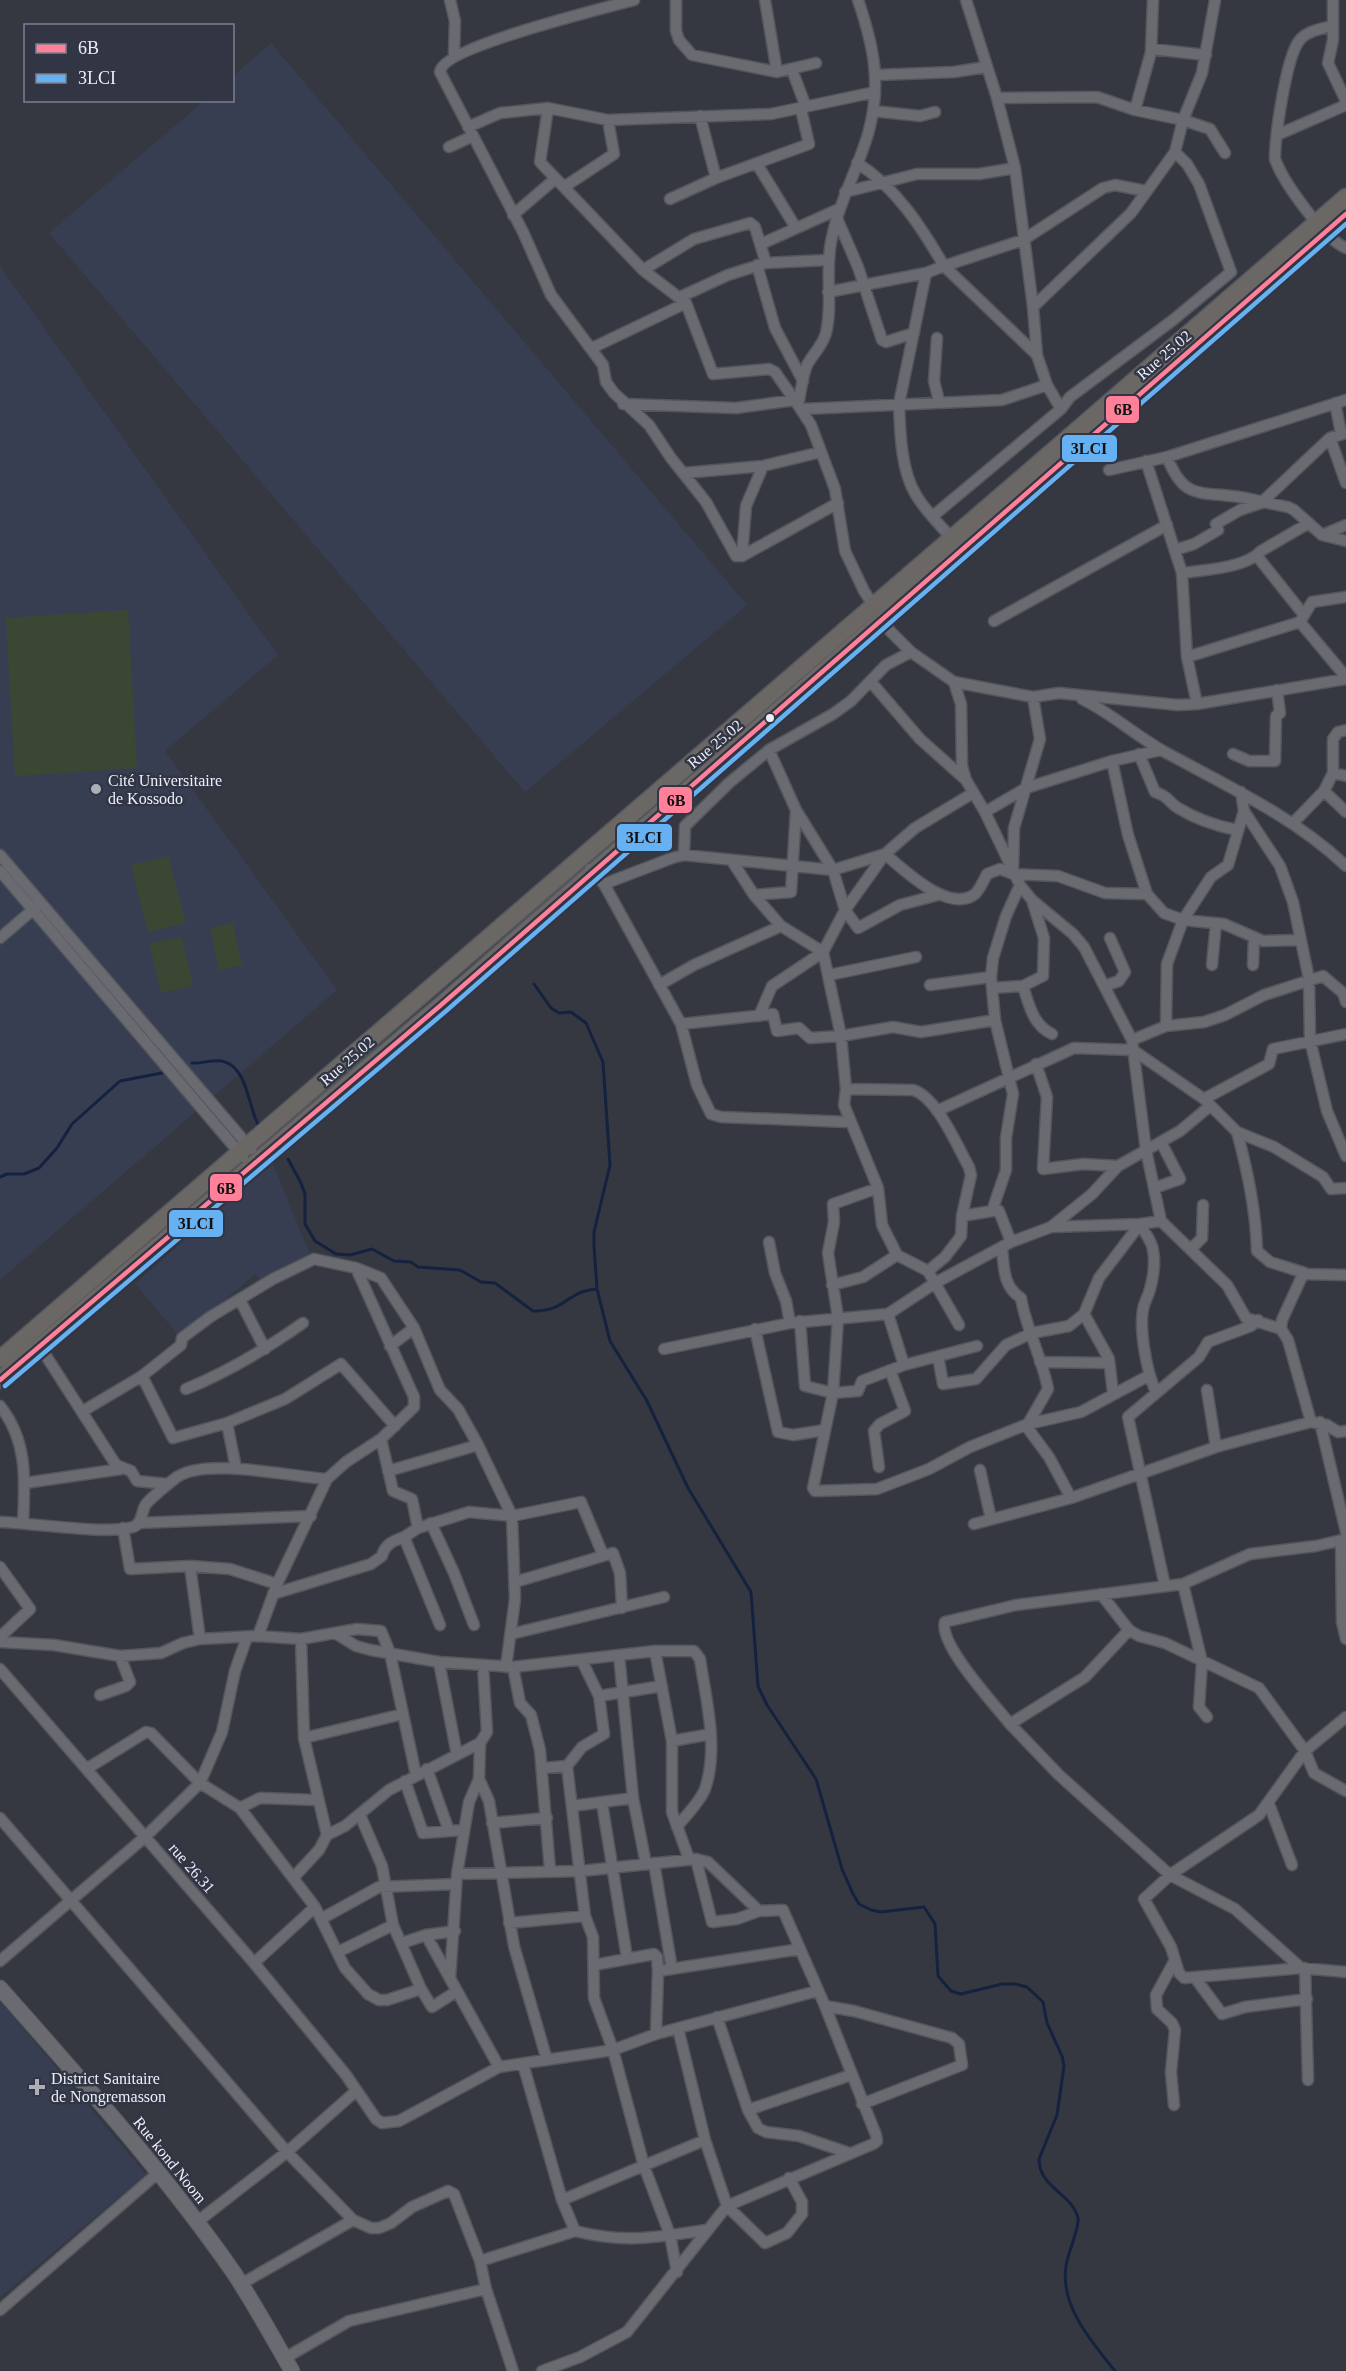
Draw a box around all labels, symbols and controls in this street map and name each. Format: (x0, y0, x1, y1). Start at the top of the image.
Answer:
legend (24, 24, 234, 102)
text: 6B (78, 38, 99, 58)
text: 3LCI (78, 68, 116, 88)
street label: Rue 25.02 (1134, 327, 1194, 383)
line badge: 6B (1105, 395, 1140, 424)
text: 6B (1114, 401, 1133, 418)
line badge: 3LCI (1061, 434, 1118, 463)
text: 3LCI (1071, 440, 1107, 457)
unlabelled marker (764, 712, 776, 724)
street label: Rue 25.02 (684, 716, 746, 772)
place label: Cité Universitaire de Kossodo (108, 772, 222, 807)
marker: Cité Universitaire de Kossodo (89, 782, 103, 796)
line badge: 6B (658, 786, 693, 814)
text: 6B (667, 792, 686, 809)
line badge: 3LCI (616, 823, 673, 852)
text: 3LCI (626, 829, 662, 846)
street label: Rue 25.02 (317, 1033, 377, 1089)
line badge: 6B (209, 1173, 243, 1202)
text: 6B (217, 1180, 236, 1197)
line badge: 3LCI (168, 1209, 224, 1238)
text: 3LCI (178, 1215, 214, 1232)
street label: rue 26.31 (166, 1840, 218, 1896)
place label: District Sanitaire de Nongremasson (51, 2070, 166, 2106)
marker: District Sanitaire de Nongremasson (28, 2078, 46, 2096)
street label: Rue kond Noom (130, 2114, 210, 2207)

